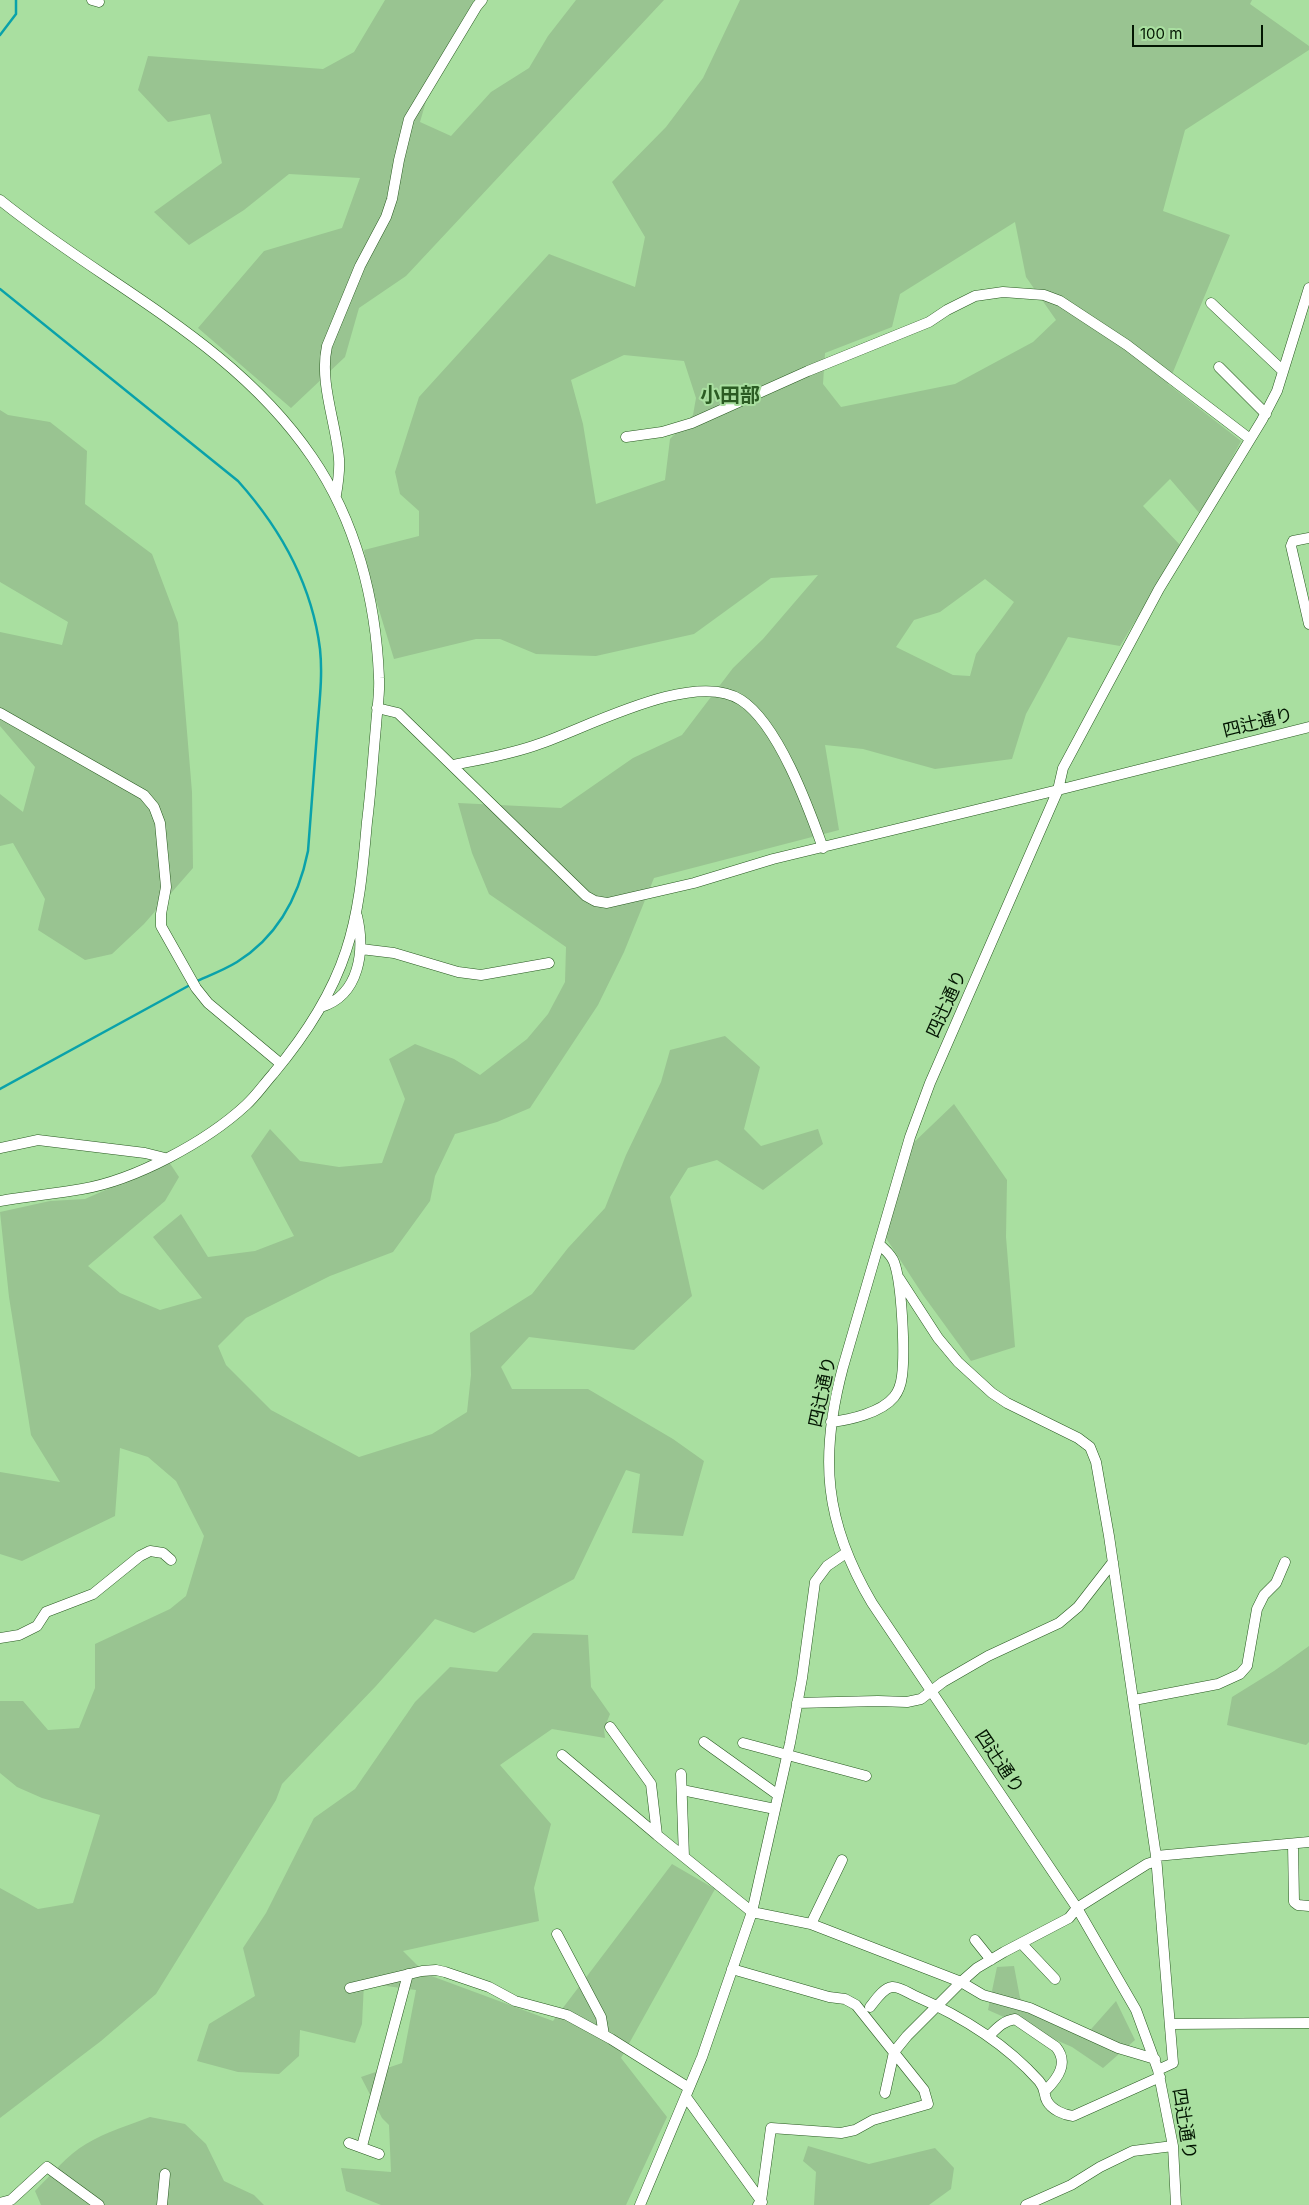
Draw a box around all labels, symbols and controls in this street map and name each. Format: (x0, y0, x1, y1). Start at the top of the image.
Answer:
scale bar (1134, 15, 1265, 47)
text: 100 m (1140, 24, 1182, 43)
district label: 小田部 (700, 384, 760, 408)
street label: 四辻通り (1220, 704, 1296, 742)
street label: 四辻通り (922, 967, 972, 1041)
street label: 四辻通り (805, 1355, 841, 1429)
street label: 四辻通り (970, 1726, 1028, 1798)
street label: 四辻通り (1168, 2087, 1200, 2161)

